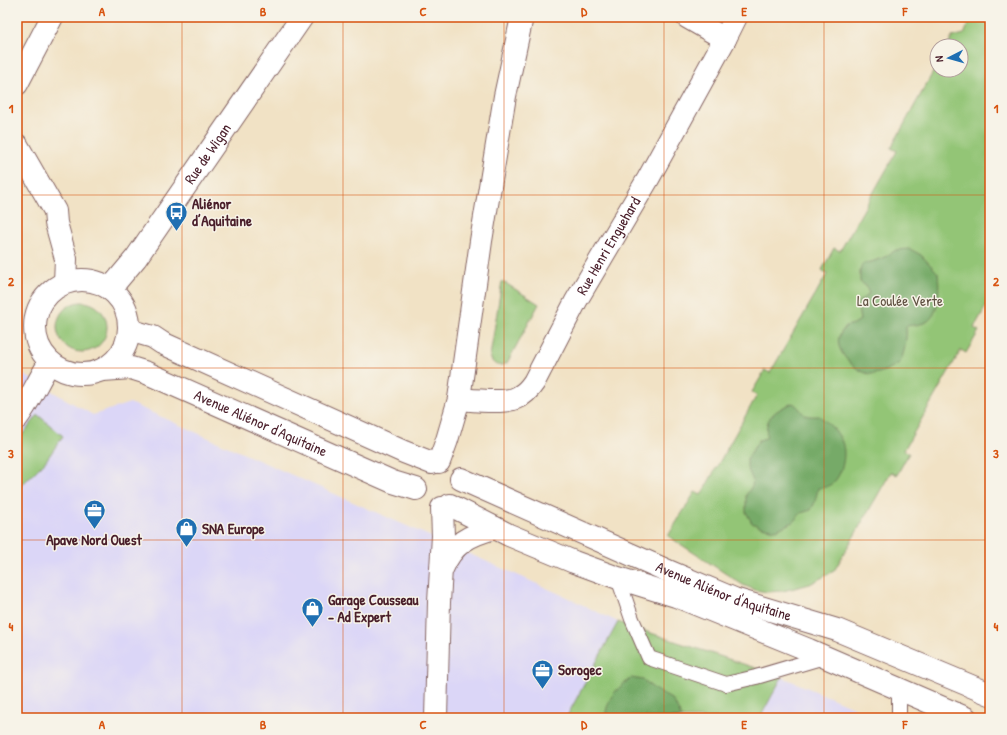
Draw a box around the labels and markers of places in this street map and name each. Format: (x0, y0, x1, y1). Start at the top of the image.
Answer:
place label: Aliénor d’Aquitaine (192, 193, 252, 232)
bus stop icon: Aliénor d’Aquitaine (164, 200, 190, 233)
office icon: Apave Nord Ouest (81, 498, 107, 531)
shop icon: SNA Europe (174, 516, 200, 549)
place label: SNA Europe (202, 518, 265, 540)
place label: Apave Nord Ouest (46, 529, 143, 551)
place label: Garage Cousseau - Ad Expert (328, 589, 419, 628)
shop icon: Garage Cousseau - Ad Expert (299, 596, 325, 629)
office icon: Sorogec (530, 657, 556, 690)
place label: Sorogec (558, 659, 602, 681)

